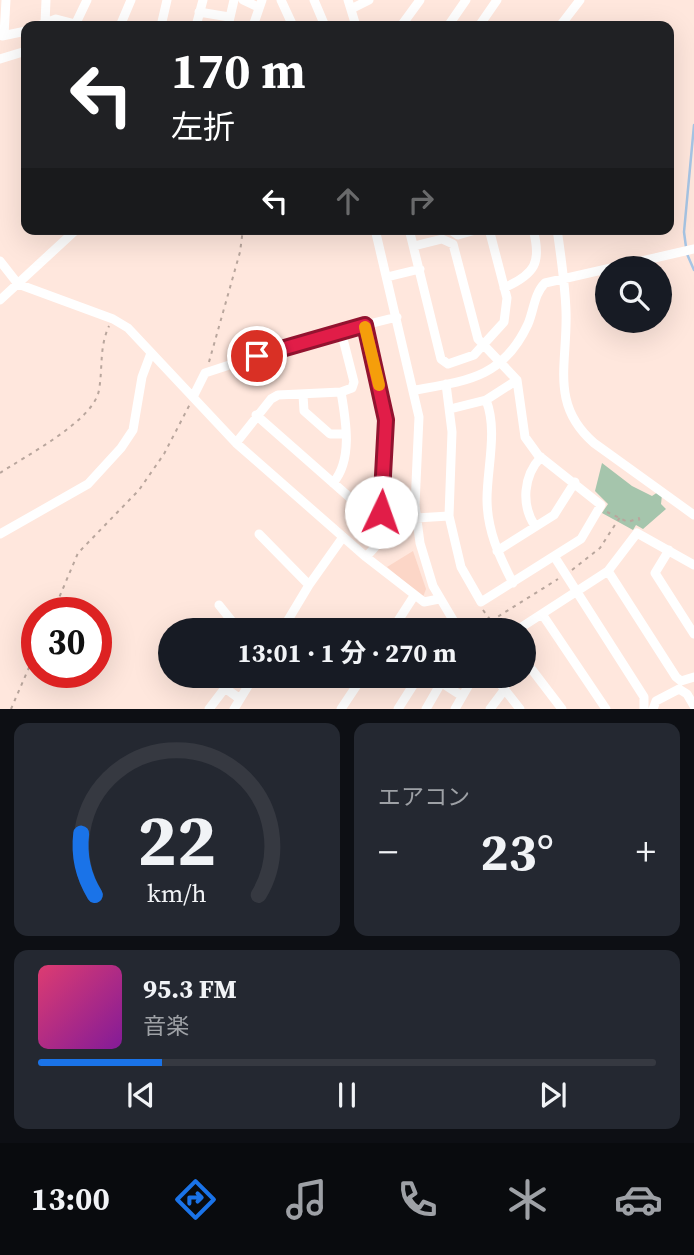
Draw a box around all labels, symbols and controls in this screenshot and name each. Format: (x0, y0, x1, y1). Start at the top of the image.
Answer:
text: 170 m (171, 37, 306, 104)
icon: left (56, 49, 147, 140)
text: 左折 (171, 105, 235, 149)
icon: left (256, 182, 294, 220)
icon: ahead (329, 182, 367, 220)
icon: right (402, 182, 440, 220)
map controls (595, 256, 672, 333)
button: search (595, 256, 672, 333)
pin (227, 326, 287, 386)
icon: arrive (238, 337, 276, 375)
position arrow (344, 475, 418, 549)
speed limit sign: 30 (21, 597, 112, 688)
text: 13:01 · 1 分 · 270 m (237, 635, 457, 671)
text: エアコン (378, 781, 470, 813)
text: 22 (138, 791, 216, 890)
text: 23° (480, 816, 554, 887)
text: − (378, 826, 398, 878)
text: + (636, 826, 656, 878)
text: km/h (147, 876, 207, 910)
text: 95.3 FM (143, 971, 237, 1007)
text: 音楽 (143, 1010, 189, 1042)
icon: previous (122, 1076, 160, 1114)
icon: pause (328, 1076, 366, 1114)
icon: next (534, 1076, 572, 1114)
icon: directions (171, 1175, 220, 1224)
icon: music (282, 1175, 331, 1224)
icon: phone (393, 1175, 442, 1224)
icon: climate (503, 1175, 552, 1224)
icon: car (614, 1175, 663, 1224)
text: 13:00 (31, 1177, 110, 1221)

